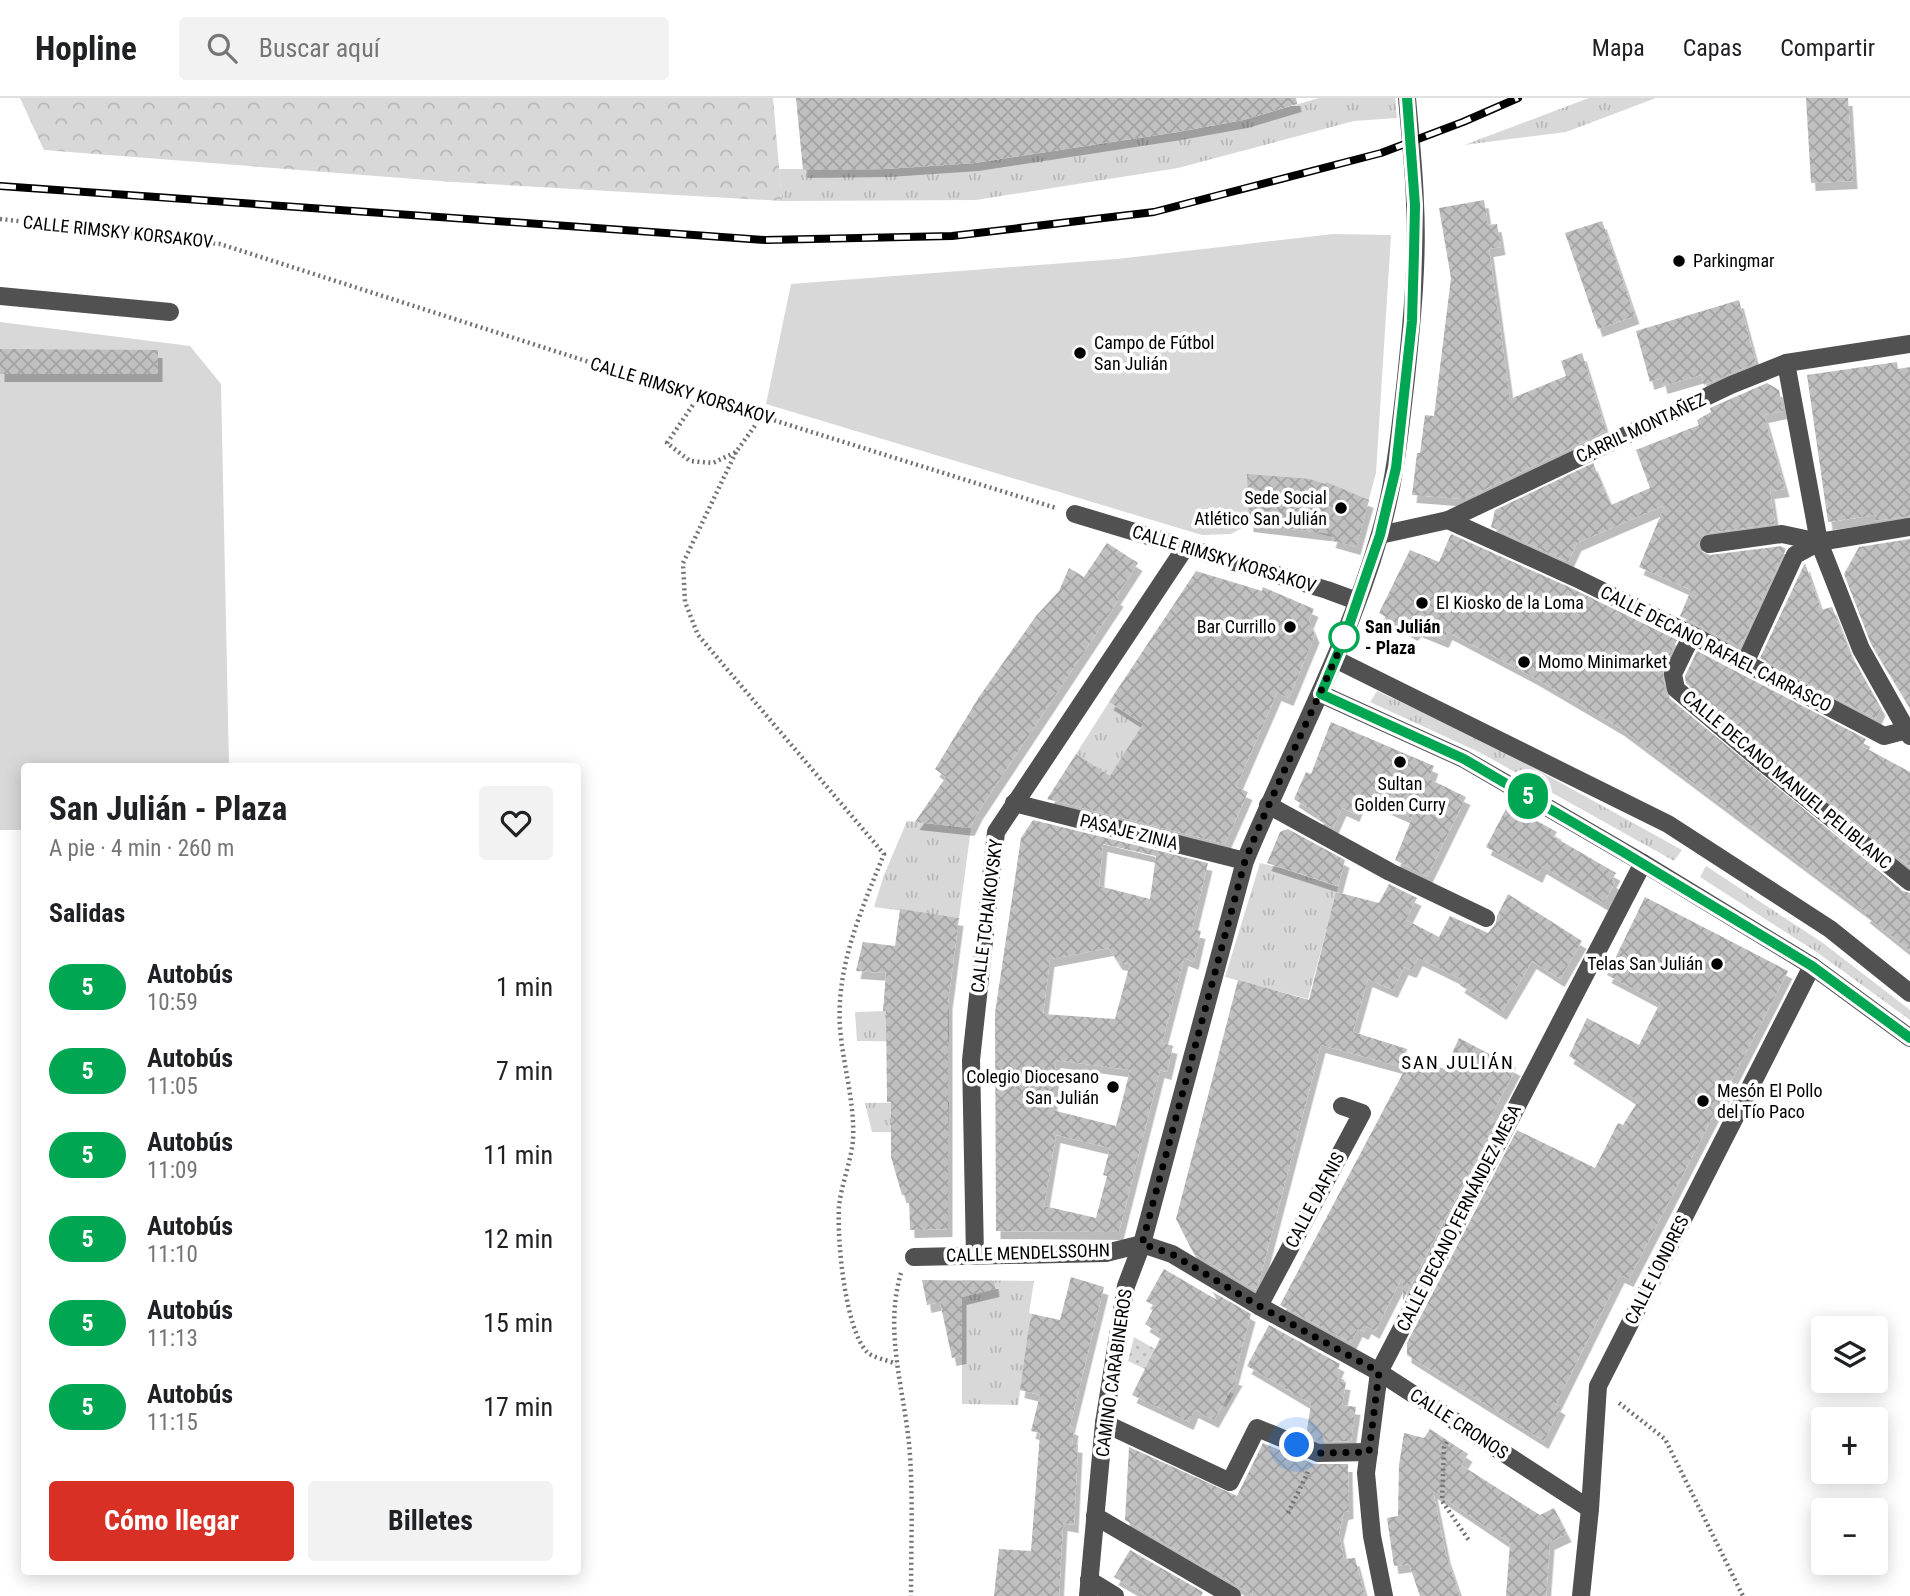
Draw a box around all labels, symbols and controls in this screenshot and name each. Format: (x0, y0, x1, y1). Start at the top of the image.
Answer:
search box (179, 17, 669, 80)
text: Hopline (35, 29, 137, 68)
icon: search (203, 29, 241, 67)
text: Buscar aquí (259, 33, 380, 63)
text: Mapa (1592, 34, 1645, 62)
text: Capas (1683, 34, 1742, 62)
text: Compartir (1780, 34, 1875, 62)
street label: CALLE RIMSKY KORSAKOV (22, 211, 214, 252)
place label: Parkingmar (1693, 250, 1775, 271)
marker: Parkingmar (1671, 253, 1687, 269)
place label: Campo de Fútbol San Julián (1094, 332, 1214, 374)
marker: Campo de Fútbol San Julián (1072, 345, 1088, 361)
street label: CALLE RIMSKY KORSAKOV (588, 353, 777, 428)
street label: CARRIL MONTAÑEZ (1573, 388, 1709, 467)
place label: Sede Social Atlético San Julián (1194, 487, 1327, 529)
marker: Sede Social Atlético San Julián (1333, 500, 1349, 516)
street label: CALLE RIMSKY KORSAKOV (1130, 521, 1319, 596)
street label: CALLE DECANO RAFAEL CARRASCO (1597, 581, 1835, 716)
place label: El Kiosko de la Loma (1436, 592, 1584, 613)
marker: El Kiosko de la Loma (1414, 595, 1430, 611)
place label: Bar Currillo (1197, 616, 1276, 637)
place label: San Julián - Plaza (1365, 616, 1440, 658)
marker: Bar Currillo (1282, 619, 1298, 635)
marker: San Julián - Plaza (1329, 622, 1359, 652)
place label: Momo Minimarket (1538, 651, 1667, 672)
marker: Momo Minimarket (1516, 654, 1532, 670)
street label: CALLE DECANO MANUEL PELIBLANC (1679, 686, 1896, 873)
marker: Sultan Golden Curry (1392, 754, 1408, 770)
place label: Sultan Golden Curry (1354, 773, 1446, 815)
line badge: 5 (1505, 773, 1551, 819)
text: 5 (1522, 782, 1534, 810)
button: heart (479, 786, 553, 860)
text: San Julián - Plaza (49, 789, 287, 828)
street label: PASAJE ZINIA (1078, 809, 1181, 854)
text: A pie · 4 min · 260 m (49, 835, 234, 862)
street label: CALLE TCHAIKOVSKY (967, 837, 1006, 994)
text: Salidas (49, 898, 125, 928)
place label: Telas San Julián (1587, 953, 1703, 974)
marker: Telas San Julián (1709, 956, 1725, 972)
text: Autobús (147, 959, 233, 989)
text: 1 min (496, 972, 553, 1002)
text: 5 (81, 973, 94, 1001)
text: 10:59 (147, 989, 198, 1016)
text: Autobús (147, 1043, 233, 1073)
district label: SAN JULIÁN (1401, 1051, 1515, 1074)
text: 7 min (496, 1056, 553, 1086)
text: 5 (81, 1057, 94, 1085)
place label: Colegio Diocesano San Julián (966, 1066, 1099, 1108)
text: 11:05 (147, 1073, 198, 1100)
marker: Colegio Diocesano San Julián (1105, 1079, 1121, 1095)
place label: Mesón El Pollo del Tío Paco (1717, 1080, 1823, 1122)
marker: Mesón El Pollo del Tío Paco (1695, 1093, 1711, 1109)
street label: CALLE DECANO FERNÁNDEZ MESA (1392, 1100, 1525, 1335)
text: Autobús (147, 1127, 233, 1157)
text: 11 min (483, 1140, 553, 1170)
text: 5 (81, 1141, 94, 1169)
street label: CALLE DAFNIS (1281, 1149, 1348, 1251)
text: 11:09 (147, 1157, 198, 1184)
text: Autobús (147, 1211, 233, 1241)
street label: CALLE LONDRES (1620, 1212, 1693, 1327)
text: 12 min (483, 1224, 553, 1254)
text: 5 (81, 1225, 94, 1253)
street label: CALLE MENDELSSOHN (946, 1239, 1110, 1266)
text: 11:10 (147, 1241, 198, 1268)
street label: CAMINO CARABINEROS (1091, 1288, 1136, 1458)
text: Autobús (147, 1295, 233, 1325)
text: 15 min (483, 1308, 553, 1338)
text: 5 (81, 1309, 94, 1337)
map controls (1811, 1316, 1888, 1575)
button: layers (1811, 1316, 1888, 1393)
text: 11:13 (147, 1325, 198, 1352)
text: Autobús (147, 1379, 233, 1409)
street label: CALLE CRONOS (1406, 1384, 1512, 1463)
text: 17 min (483, 1392, 553, 1422)
text: 5 (81, 1393, 94, 1421)
button: + (1811, 1407, 1888, 1484)
text: 11:15 (147, 1409, 198, 1436)
your location (1279, 1427, 1314, 1462)
button: Cómo llegar (49, 1481, 294, 1561)
button: Billetes (308, 1481, 553, 1561)
button: − (1811, 1498, 1888, 1575)

